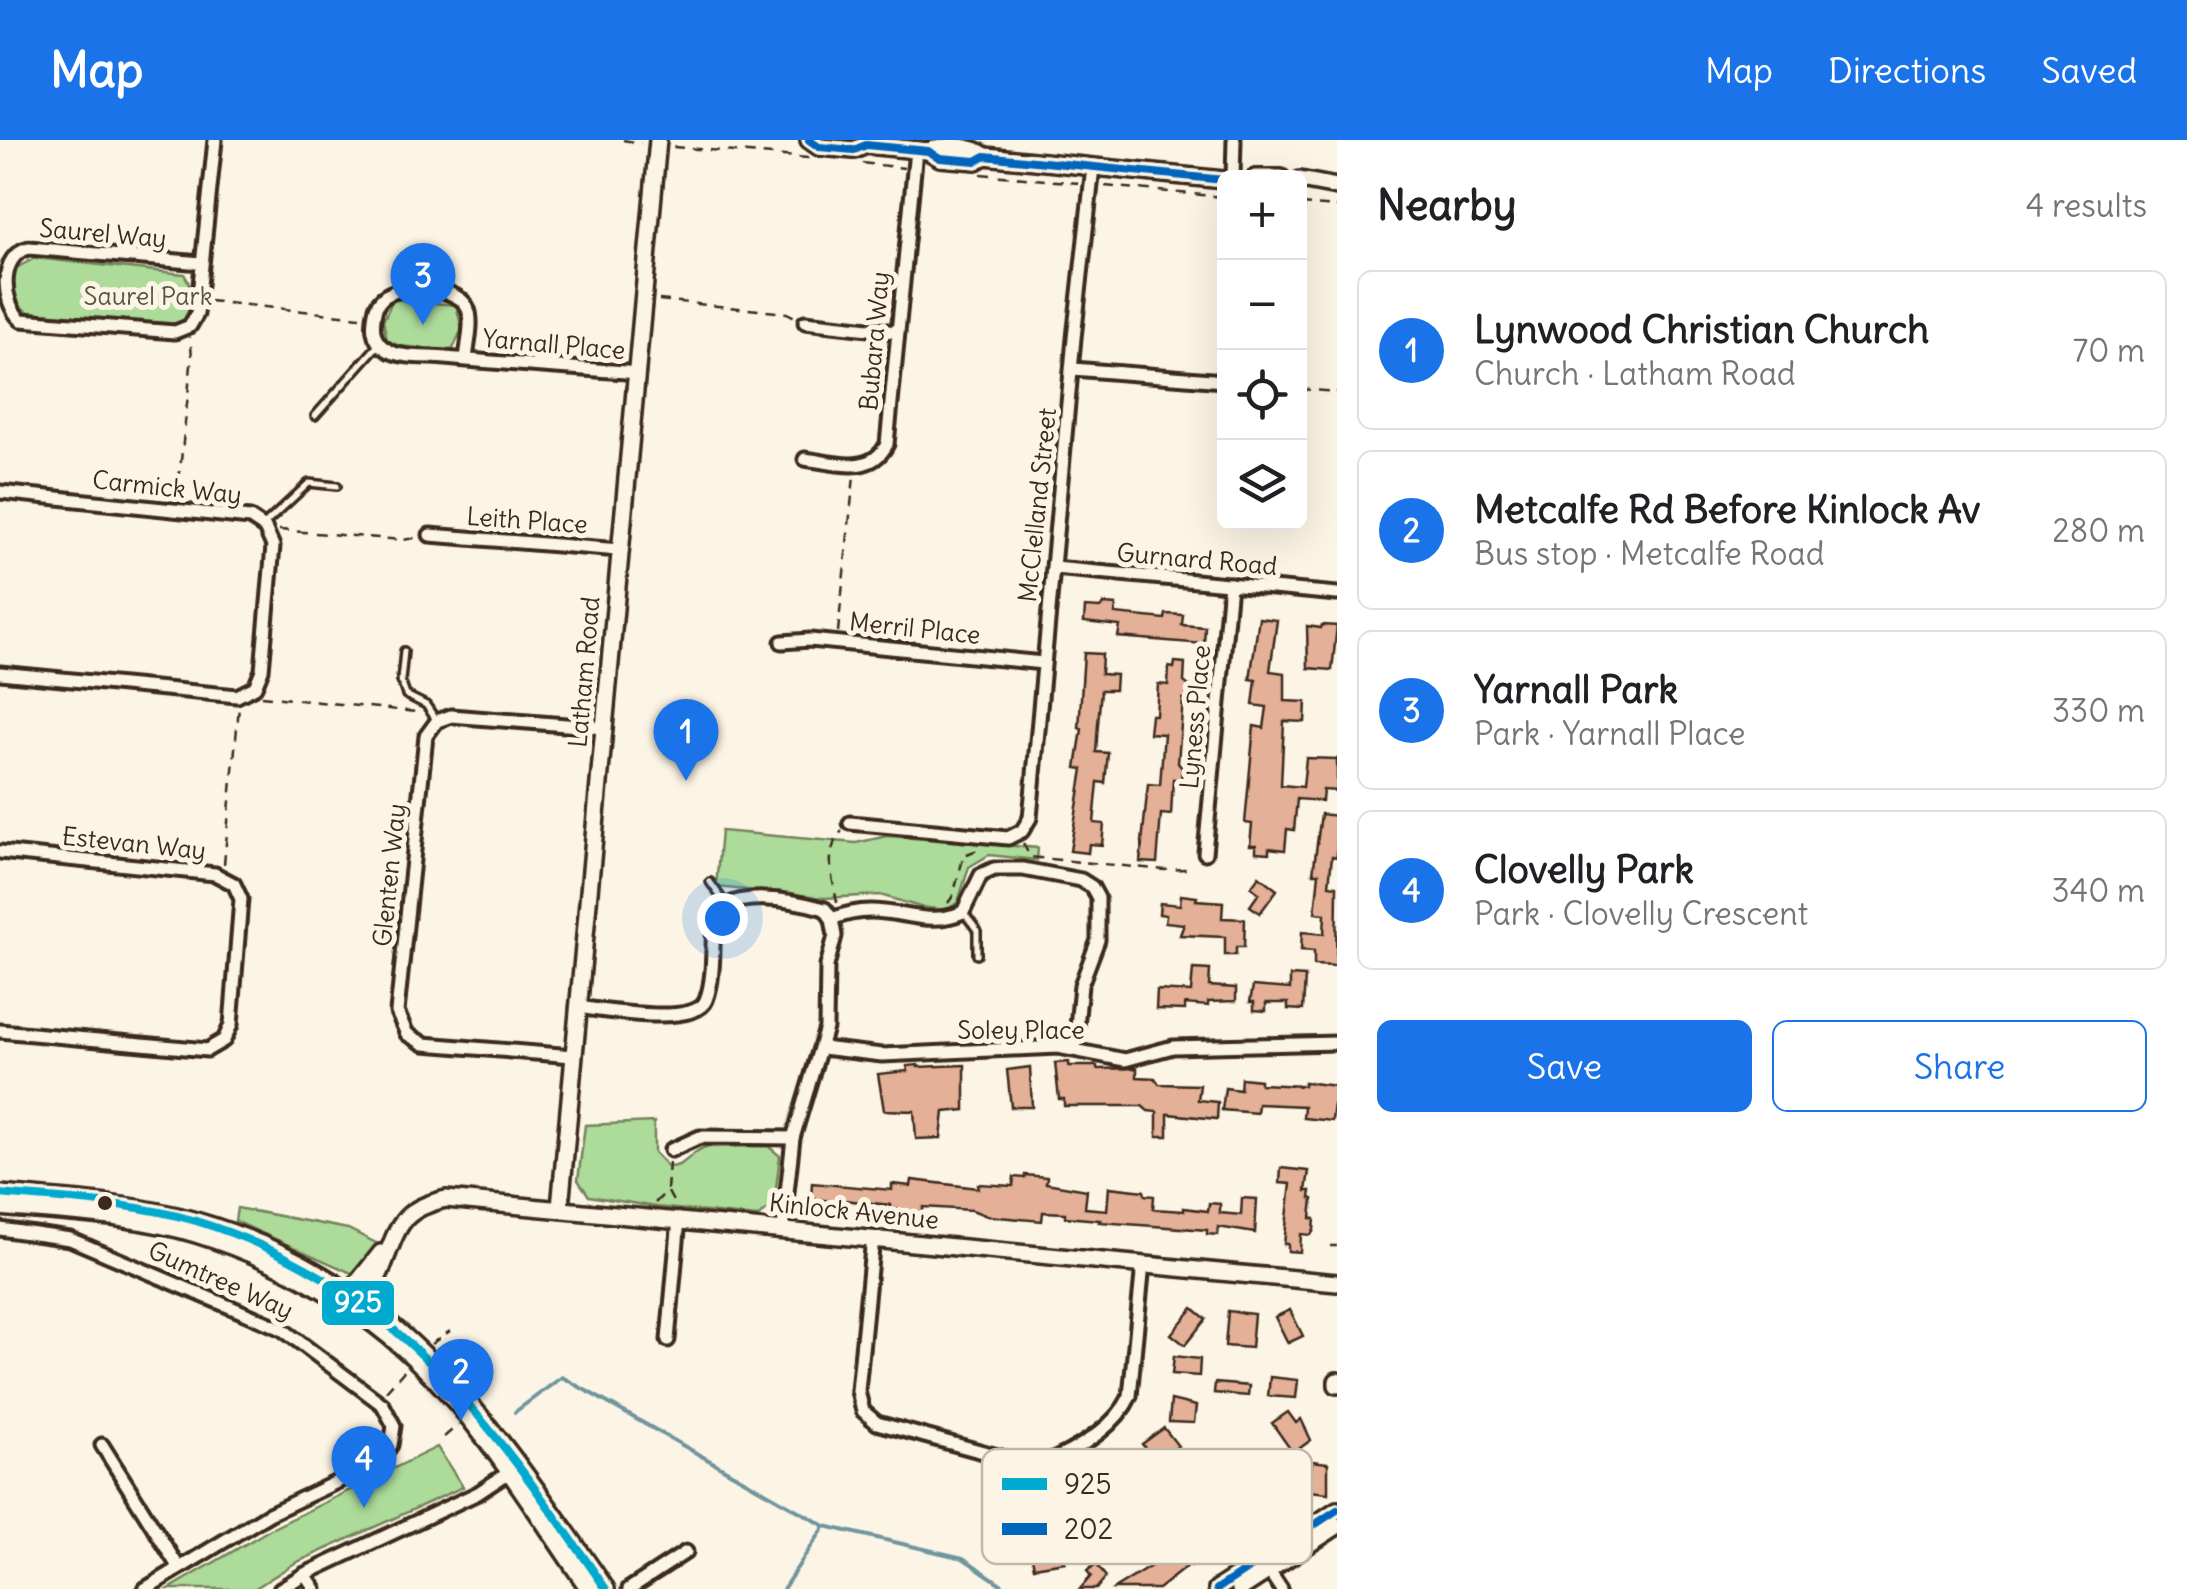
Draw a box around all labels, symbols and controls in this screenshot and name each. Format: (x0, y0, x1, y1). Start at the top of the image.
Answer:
text: Map (50, 40, 143, 100)
text: Map (1705, 48, 1773, 92)
text: Directions (1828, 48, 1986, 92)
text: Saved (2041, 48, 2137, 92)
map controls (1217, 170, 1307, 530)
button: + (1217, 170, 1307, 260)
text: Nearby (1377, 179, 1516, 231)
text: 4 results (2026, 185, 2147, 226)
street label: Saurel Way (38, 212, 168, 254)
pin: 3 (390, 242, 456, 325)
button: − (1217, 260, 1307, 350)
street label: Bubara Way (852, 270, 896, 412)
park label: Saurel Park (84, 280, 212, 312)
text: Lynwood Christian Church (1474, 306, 1929, 353)
street label: Yarnall Place (481, 322, 627, 366)
text: 1 (1405, 330, 1418, 371)
text: 70 m (2073, 330, 2145, 371)
button: locate (1217, 350, 1307, 440)
text: Church · Latham Road (1474, 353, 1796, 394)
street label: McClelland Street (1011, 406, 1063, 604)
button: layers (1217, 440, 1307, 530)
street label: Carmick Way (91, 463, 243, 511)
text: Metcalfe Rd Before Kinlock Av (1474, 486, 1980, 533)
street label: Leith Place (465, 500, 589, 540)
text: 2 (1403, 510, 1420, 551)
text: 280 m (2052, 510, 2145, 551)
text: Bus stop · Metcalfe Road (1474, 533, 1825, 574)
street label: Gurnard Road (1116, 536, 1278, 582)
street label: Latham Road (561, 595, 607, 749)
street label: Merril Place (848, 605, 982, 651)
street label: Lyness Place (1173, 644, 1217, 790)
text: Yarnall Park (1474, 666, 1678, 713)
text: 3 (1402, 690, 1421, 731)
text: 330 m (2052, 690, 2145, 731)
pin: 1 (654, 698, 718, 781)
text: Park · Yarnall Place (1474, 713, 1746, 754)
street label: Glenten Way (366, 802, 412, 948)
street label: Estevan Way (60, 820, 208, 866)
text: Clovelly Park (1474, 846, 1694, 893)
text: 4 (1402, 870, 1421, 911)
text: 340 m (2052, 870, 2145, 911)
your location (697, 893, 748, 944)
text: Park · Clovelly Crescent (1474, 893, 1808, 934)
street label: Soley Place (957, 1014, 1085, 1046)
button: Save (1377, 1020, 1752, 1112)
button: Share (1772, 1020, 2147, 1112)
street label: Kinlock Avenue (768, 1186, 940, 1236)
unlabelled marker (95, 1193, 115, 1213)
street label: Gumtree Way (144, 1234, 298, 1326)
line badge: 925 (320, 1279, 396, 1327)
text: 925 (334, 1284, 382, 1320)
pin: 2 (428, 1338, 494, 1421)
pin: 4 (332, 1426, 396, 1508)
legend (982, 1449, 1312, 1564)
text: 925 (1064, 1466, 1112, 1502)
text: 202 (1064, 1511, 1113, 1547)

